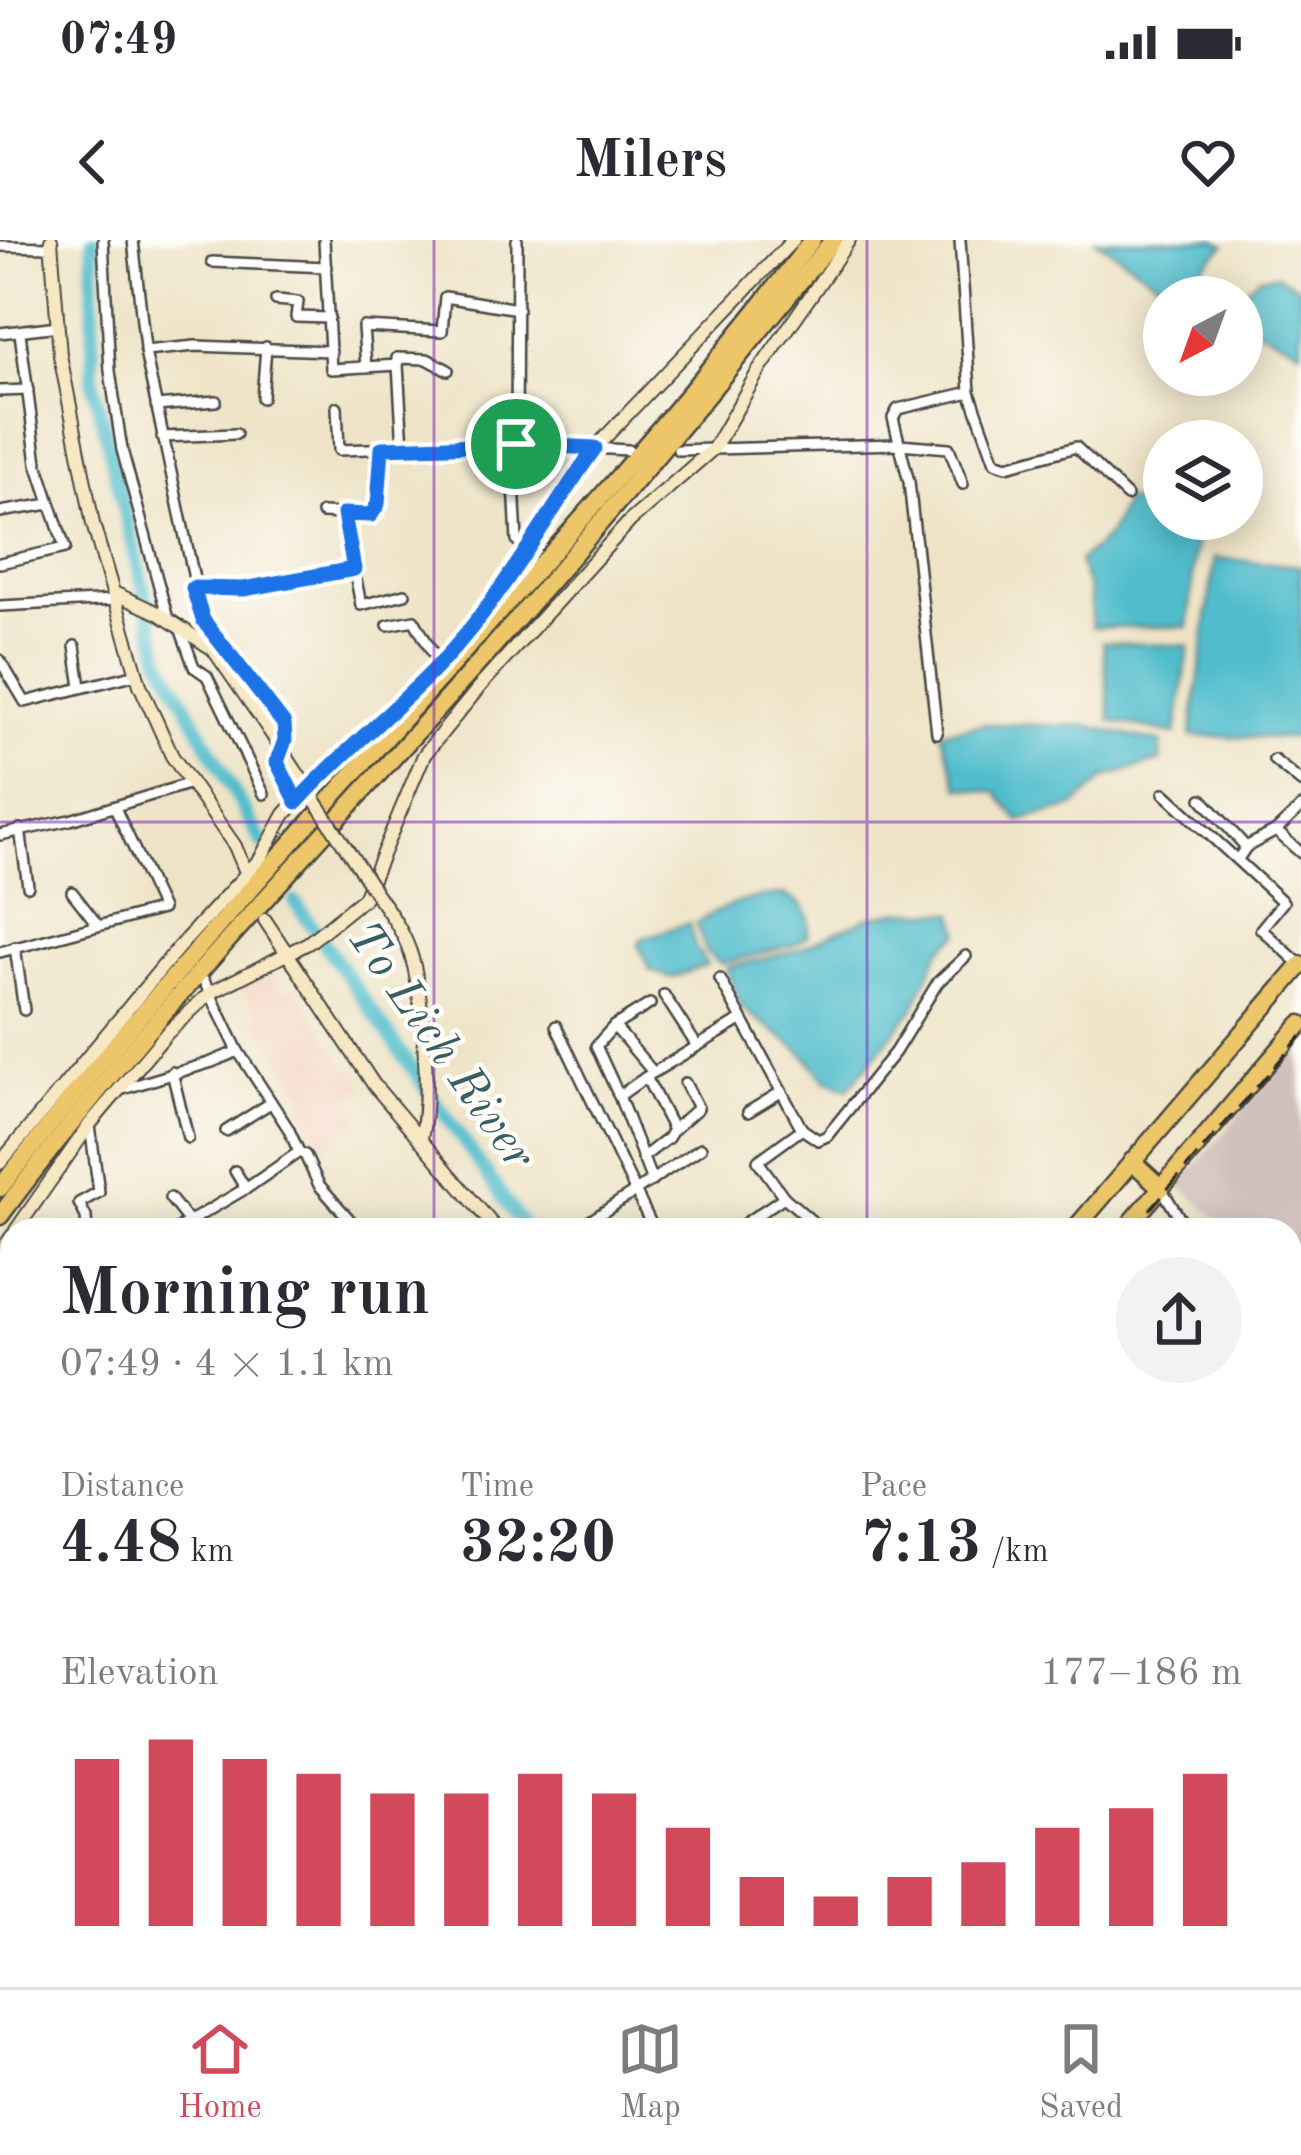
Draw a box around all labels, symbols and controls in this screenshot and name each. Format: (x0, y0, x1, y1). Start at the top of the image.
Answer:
text: 07:49 (60, 19, 177, 64)
icon: back (60, 129, 126, 195)
icon: heart (1175, 129, 1241, 195)
text: Milers (574, 135, 727, 189)
north arrow (1143, 276, 1263, 396)
map controls (1143, 276, 1263, 540)
pin (465, 393, 567, 495)
icon: arrive (483, 411, 549, 477)
button: layers (1143, 420, 1263, 540)
water label: To Lich River (337, 914, 543, 1180)
button: share (1116, 1257, 1242, 1383)
text: Morning run (60, 1263, 430, 1329)
text: 07:49 · 4 × 1.1 km (60, 1345, 394, 1384)
text: Distance (60, 1471, 184, 1504)
text: Time (460, 1471, 534, 1504)
text: Pace (860, 1471, 927, 1504)
text: 4.48 (60, 1515, 181, 1575)
text: 32:20 (460, 1515, 616, 1575)
text: 7:13 (860, 1515, 981, 1575)
text: km (181, 1536, 234, 1569)
text: /km (981, 1536, 1049, 1569)
text: Elevation (60, 1654, 219, 1693)
text: 177–186 m (1040, 1654, 1242, 1693)
tab: Home (178, 2016, 262, 2129)
tab: Map (617, 2016, 683, 2129)
tab: Saved (1039, 2016, 1123, 2129)

